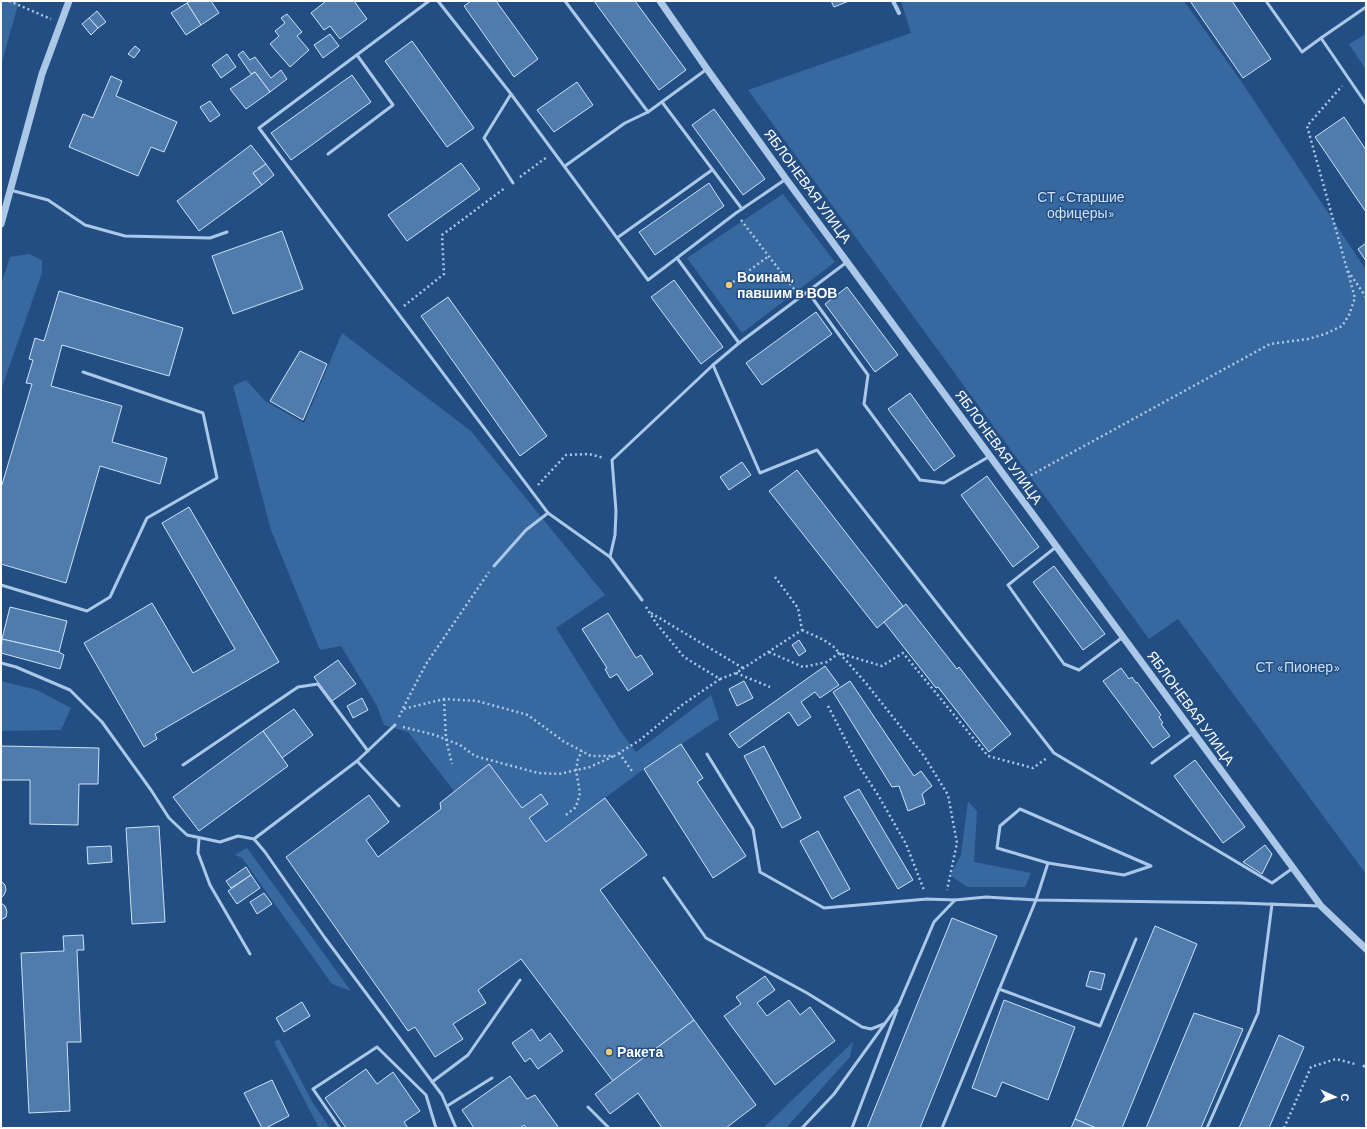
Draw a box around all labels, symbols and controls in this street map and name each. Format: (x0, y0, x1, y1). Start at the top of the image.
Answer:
street label: ЯБЛОНЕВАЯ УЛИЦА (761, 125, 856, 247)
park label: СТ «Старшие офицеры» (1037, 188, 1125, 221)
place label: Воинам, павшим в ВОВ (737, 268, 837, 301)
marker: Воинам, павшим в ВОВ (724, 280, 734, 290)
street label: ЯБЛОНЕВАЯ УЛИЦА (952, 386, 1047, 508)
street label: ЯБЛОНЕВАЯ УЛИЦА (1144, 647, 1239, 769)
park label: СТ «Пионер» (1255, 658, 1341, 675)
place label: Ракета (617, 1043, 663, 1060)
marker: Ракета (604, 1047, 614, 1057)
north arrow (1315, 1077, 1355, 1117)
text: С (1339, 1093, 1352, 1102)

